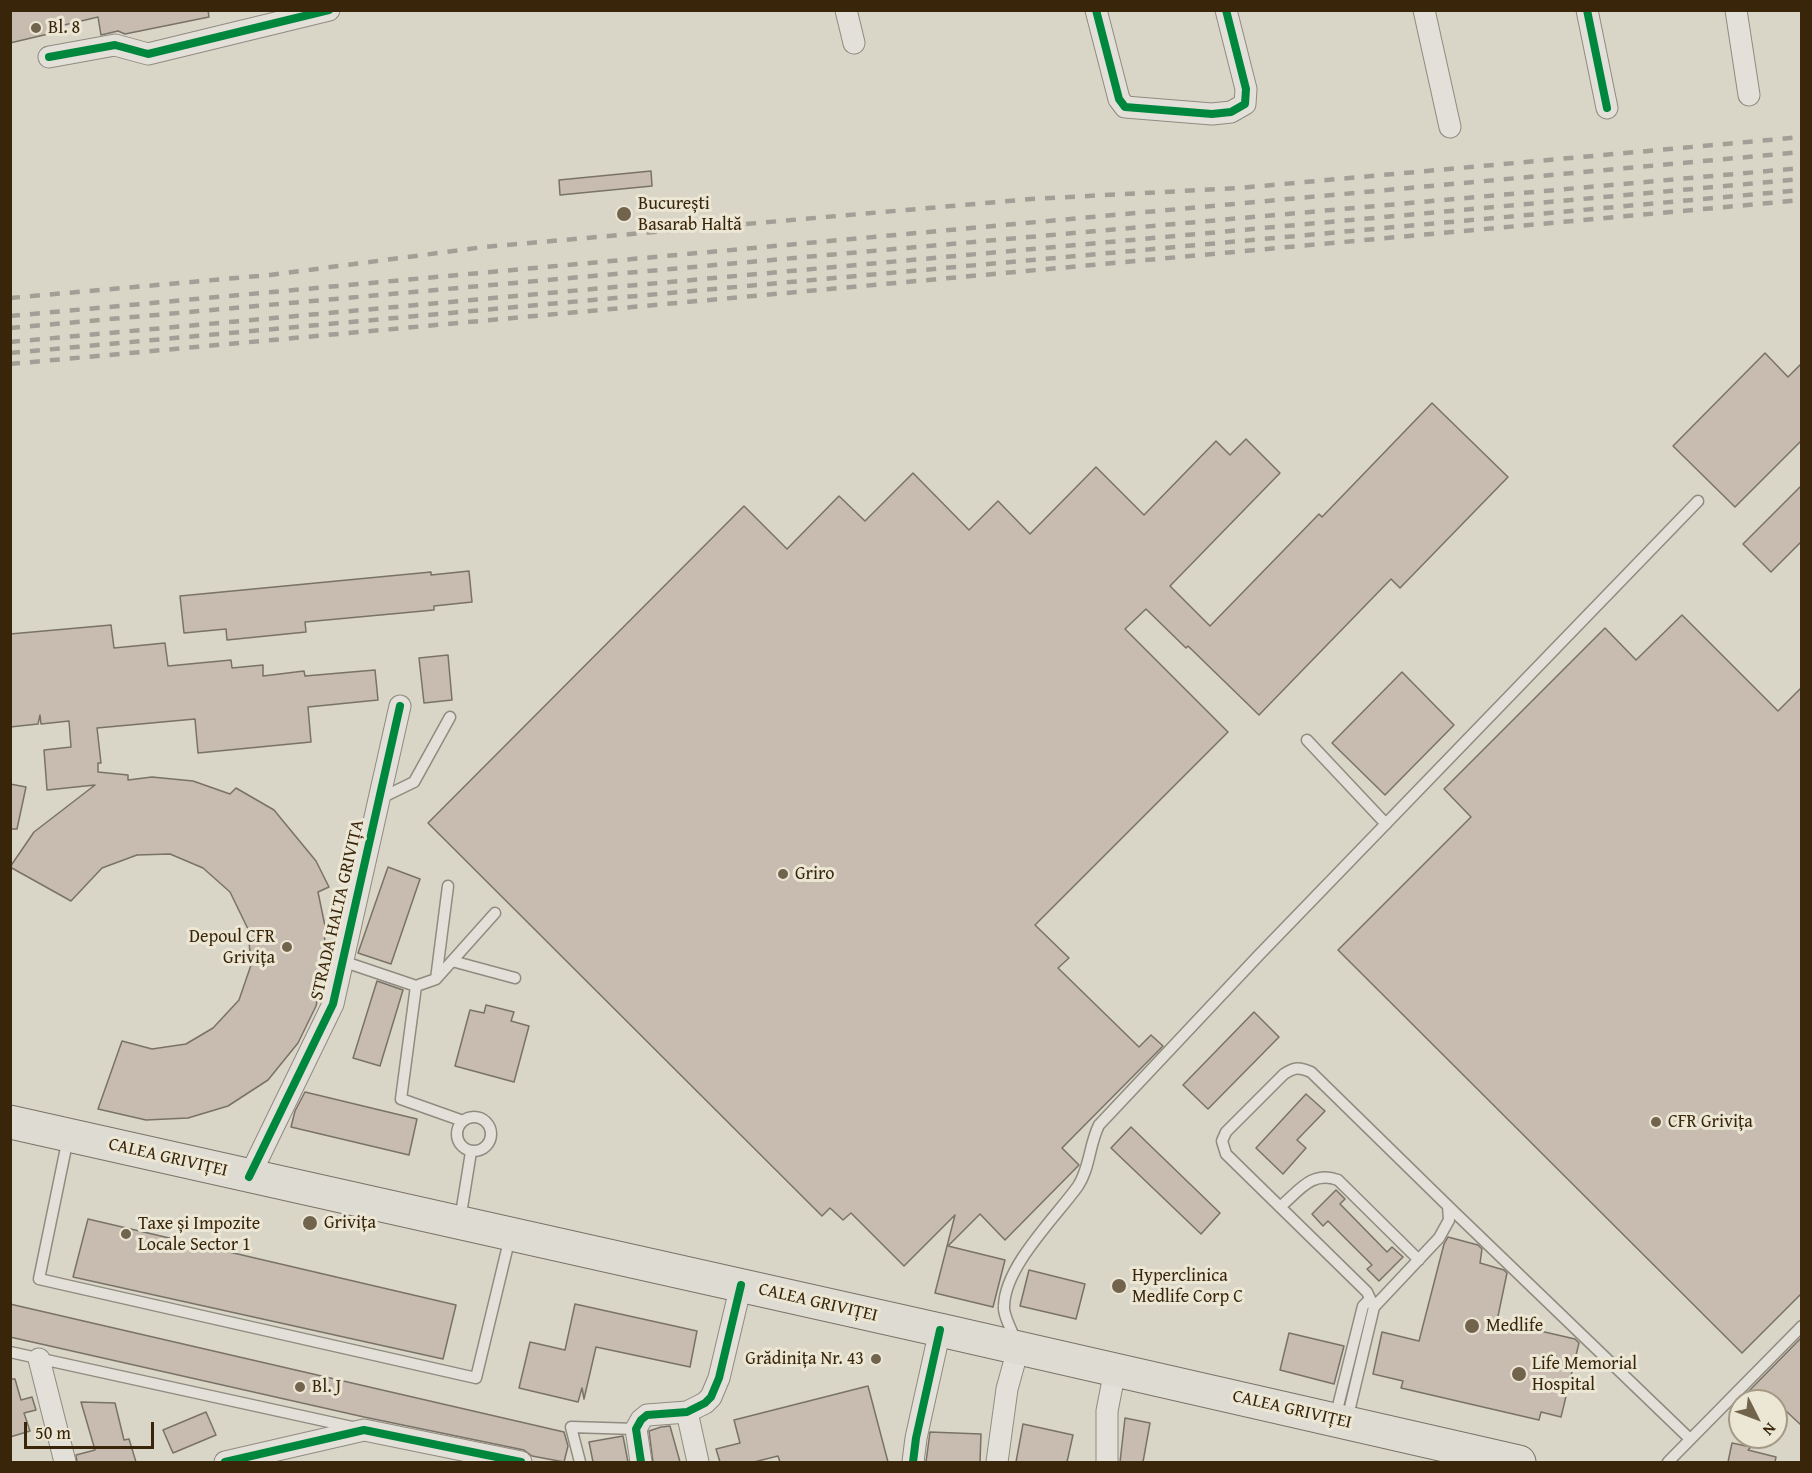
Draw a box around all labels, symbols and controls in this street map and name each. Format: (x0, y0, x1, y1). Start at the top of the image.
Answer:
place label: Bl. 8 (48, 17, 80, 39)
marker: Bl. 8 (29, 21, 43, 35)
place label: București Basarab Haltă (638, 193, 742, 236)
marker: București Basarab Haltă (615, 205, 633, 223)
street label: STRADA HALTA GRIVIȚA (307, 818, 369, 1002)
place label: Griro (795, 863, 834, 885)
marker: Griro (776, 867, 790, 881)
place label: Depoul CFR Grivița (189, 926, 275, 968)
marker: Depoul CFR Grivița (280, 940, 294, 954)
place label: CFR Grivița (1668, 1111, 1753, 1133)
marker: CFR Grivița (1649, 1115, 1663, 1129)
street label: CALEA GRIVIȚEI (106, 1134, 230, 1182)
place label: Grivița (324, 1212, 376, 1234)
place label: Taxe și Impozite Locale Sector 1 (138, 1213, 260, 1256)
marker: Grivița (301, 1214, 319, 1232)
marker: Taxe și Impozite Locale Sector 1 (119, 1227, 133, 1241)
place label: Hyperclinica Medlife Corp C (1132, 1265, 1243, 1308)
marker: Hyperclinica Medlife Corp C (1110, 1277, 1128, 1295)
street label: CALEA GRIVIȚEI (756, 1279, 880, 1327)
place label: Medlife (1486, 1315, 1543, 1337)
marker: Medlife (1463, 1317, 1481, 1335)
place label: Grădinița Nr. 43 (745, 1348, 864, 1370)
marker: Grădinița Nr. 43 (869, 1352, 883, 1366)
place label: Life Memorial Hospital (1532, 1353, 1637, 1396)
marker: Life Memorial Hospital (1510, 1365, 1528, 1383)
place label: Bl. J (312, 1376, 341, 1398)
marker: Bl. J (293, 1380, 307, 1394)
street label: CALEA GRIVIȚEI (1230, 1386, 1354, 1434)
north arrow (1728, 1389, 1788, 1449)
scale bar (27, 1410, 158, 1448)
text: N (1757, 1418, 1782, 1442)
text: 50 m (35, 1419, 71, 1446)

